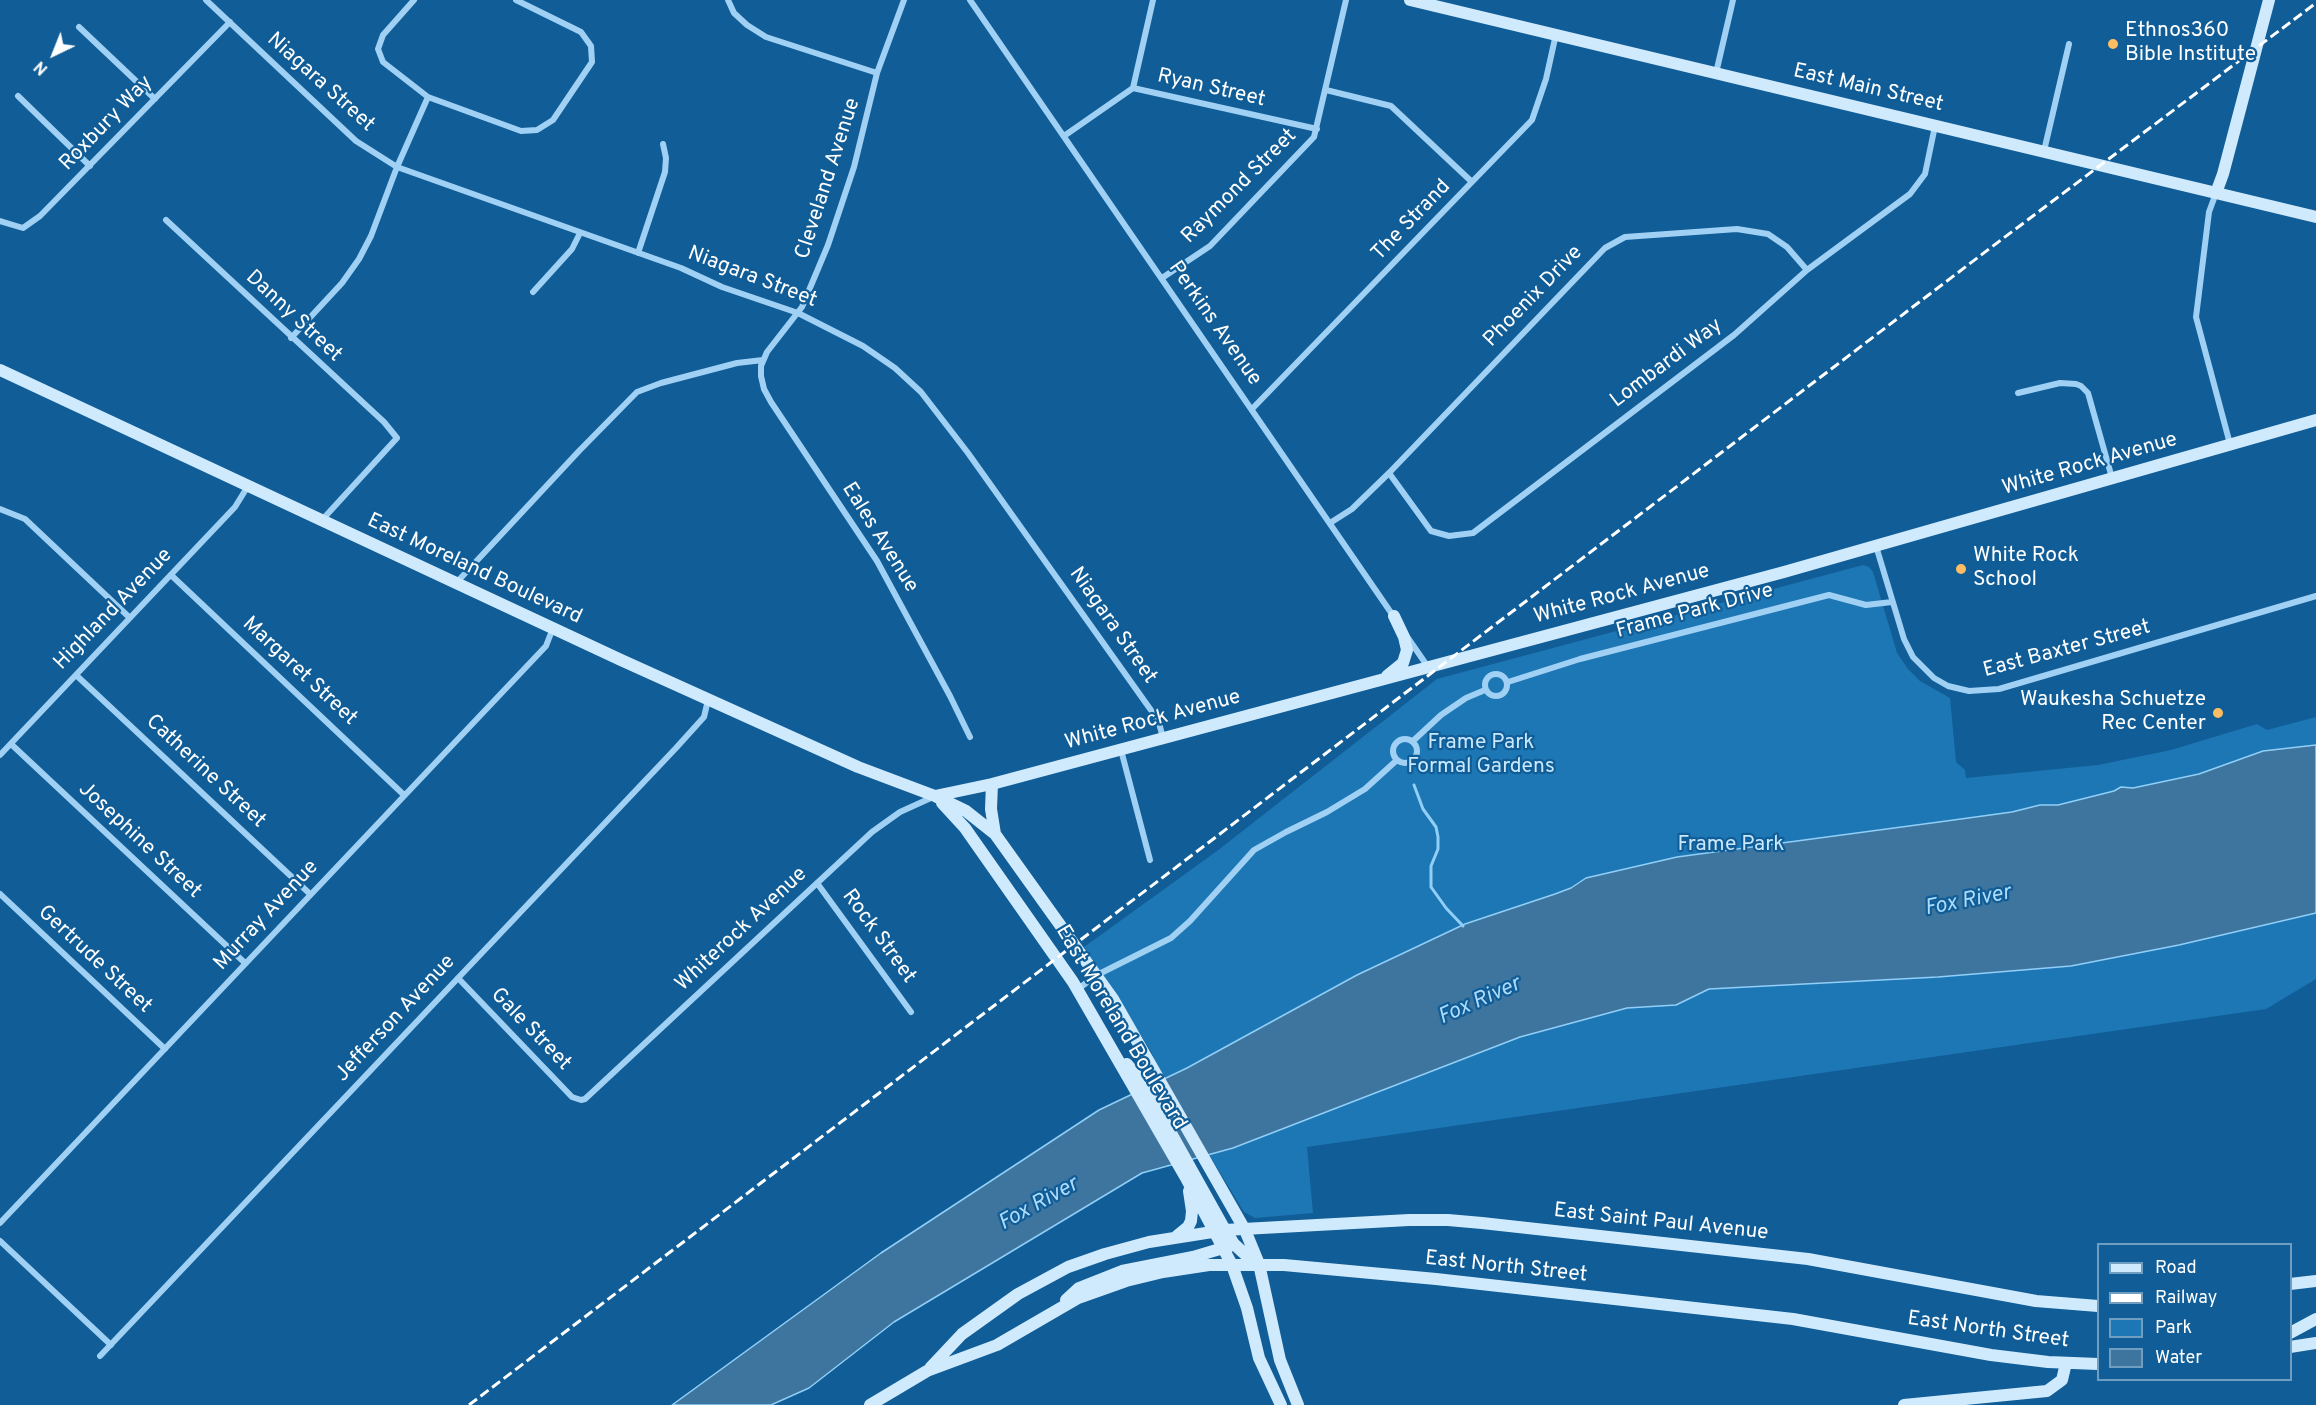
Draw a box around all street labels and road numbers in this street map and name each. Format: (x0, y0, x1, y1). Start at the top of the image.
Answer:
street label: Niagara Street (261, 28, 379, 138)
street label: East Main Street (1791, 59, 1945, 119)
street label: Ryan Street (1154, 64, 1268, 114)
street label: Roxbury Way (55, 71, 159, 177)
street label: Cleveland Avenue (791, 95, 867, 263)
street label: Raymond Street (1177, 124, 1303, 250)
street label: The Strand (1367, 175, 1457, 267)
street label: Phoenix Drive (1479, 241, 1589, 353)
street label: Niagara Street (684, 242, 820, 314)
street label: Perkins Avenue (1162, 257, 1266, 391)
street label: Danny Street (239, 266, 347, 368)
street label: Lombardi Way (1606, 314, 1728, 414)
street label: White Rock Avenue (2000, 428, 2180, 502)
street label: Eales Avenue (835, 478, 923, 598)
street label: East Moreland Boulevard (363, 509, 585, 631)
street label: Highland Avenue (50, 544, 178, 676)
street label: White Rock Avenue (1531, 559, 1713, 631)
street label: Niagara Street (1063, 563, 1161, 689)
street label: Frame Park Drive (1614, 579, 1776, 645)
street label: Margaret Street (236, 612, 362, 732)
street label: East Baxter Street (1981, 616, 2153, 684)
street label: White Rock Avenue (1062, 685, 1244, 757)
street label: Catherine Street (140, 710, 270, 834)
street label: Josephine Street (72, 777, 206, 905)
street label: Murray Avenue (209, 856, 325, 976)
street label: Whiterock Avenue (671, 863, 813, 997)
street label: Rock Street (836, 885, 920, 989)
street label: Gertrude Street (32, 901, 156, 1019)
street label: East Moreland Boulevard (1049, 921, 1191, 1135)
street label: Jefferson Avenue (331, 950, 461, 1088)
street label: Gale Street (484, 983, 576, 1077)
street label: East Saint Paul Avenue (1552, 1199, 1770, 1247)
street label: East North Street (1424, 1247, 1588, 1289)
street label: East North Street (1905, 1307, 2071, 1355)

